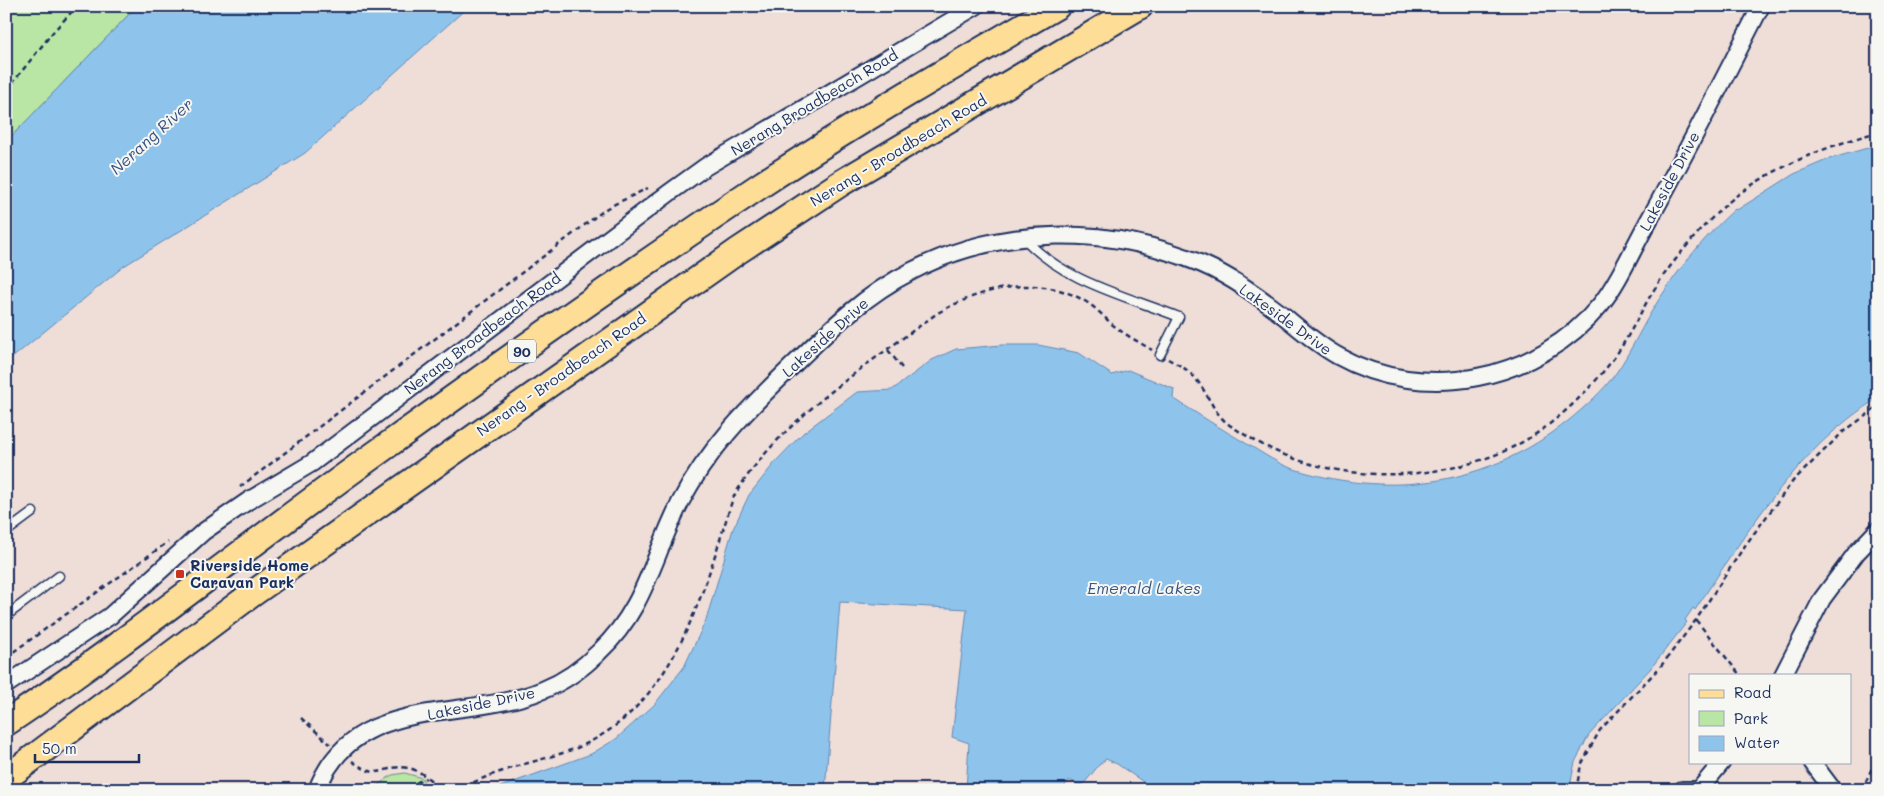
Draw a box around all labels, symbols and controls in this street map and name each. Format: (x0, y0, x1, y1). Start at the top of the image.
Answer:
street label: Nerang Broadbeach Road (727, 44, 901, 160)
street label: Nerang - Broadbeach Road (806, 89, 990, 211)
water label: Nerang River (105, 93, 197, 179)
street label: Lakeside Drive (1634, 128, 1704, 234)
street label: Nerang Broadbeach Road (400, 267, 564, 399)
street label: Lakeside Drive (1236, 279, 1336, 359)
street label: Lakeside Drive (778, 293, 872, 381)
street label: Nerang - Broadbeach Road (472, 308, 650, 440)
road number: 90 (508, 340, 536, 362)
place label: Riverside Home Caravan Park (190, 555, 309, 592)
marker: Riverside Home Caravan Park (174, 568, 186, 580)
water label: Emerald Lakes (1087, 577, 1201, 598)
legend (1689, 674, 1852, 764)
street label: Lakeside Drive (425, 682, 537, 724)
text: Road (1734, 682, 1771, 702)
text: Park (1734, 708, 1768, 728)
scale bar (35, 731, 139, 763)
text: Water (1734, 732, 1780, 752)
text: 50 m (42, 738, 77, 758)

